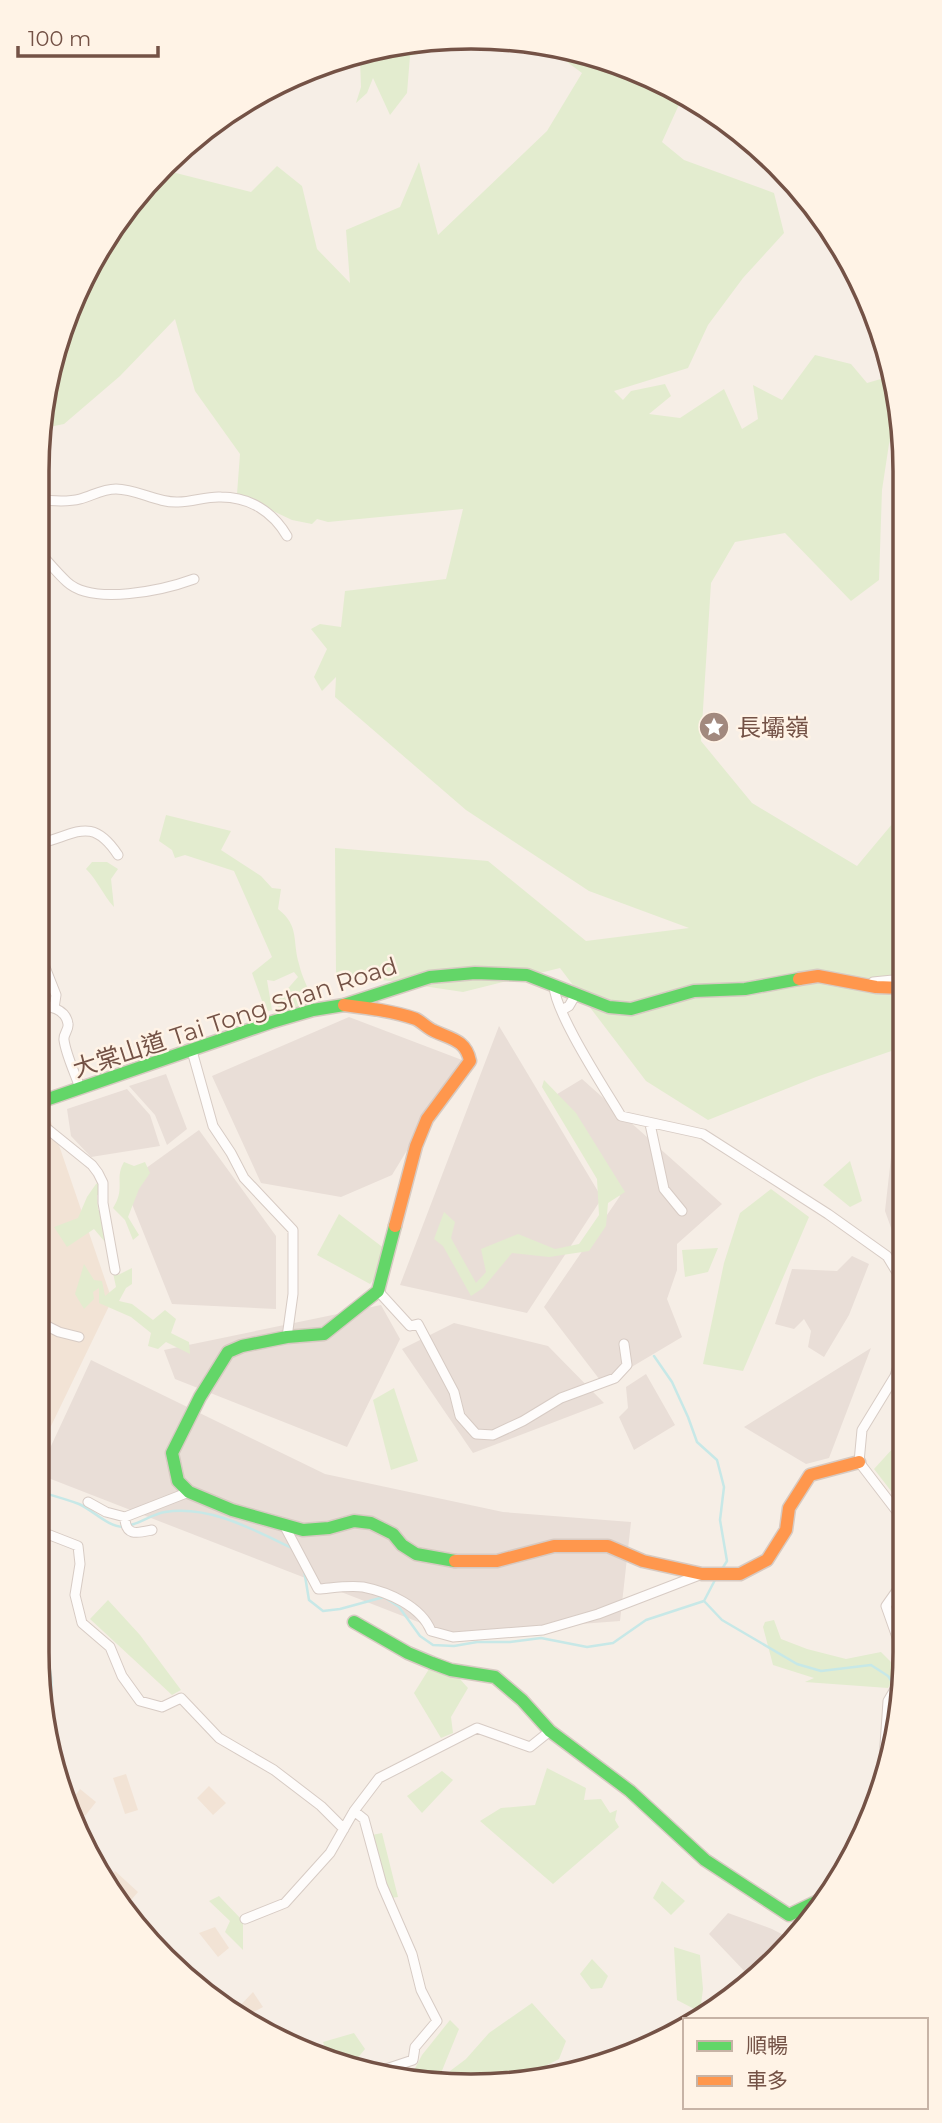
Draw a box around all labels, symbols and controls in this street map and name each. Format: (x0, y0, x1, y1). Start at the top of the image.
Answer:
scale bar (18, 14, 158, 58)
text: 100 m (28, 26, 91, 51)
place icon: 長壩嶺 (697, 710, 731, 744)
place label: 長壩嶺 (737, 713, 809, 742)
street label: 大棠山道 Tai Tong Shan Road (69, 951, 401, 1083)
legend (683, 2018, 928, 2109)
text: 順暢 (746, 2033, 788, 2058)
text: 車多 (746, 2068, 788, 2093)

